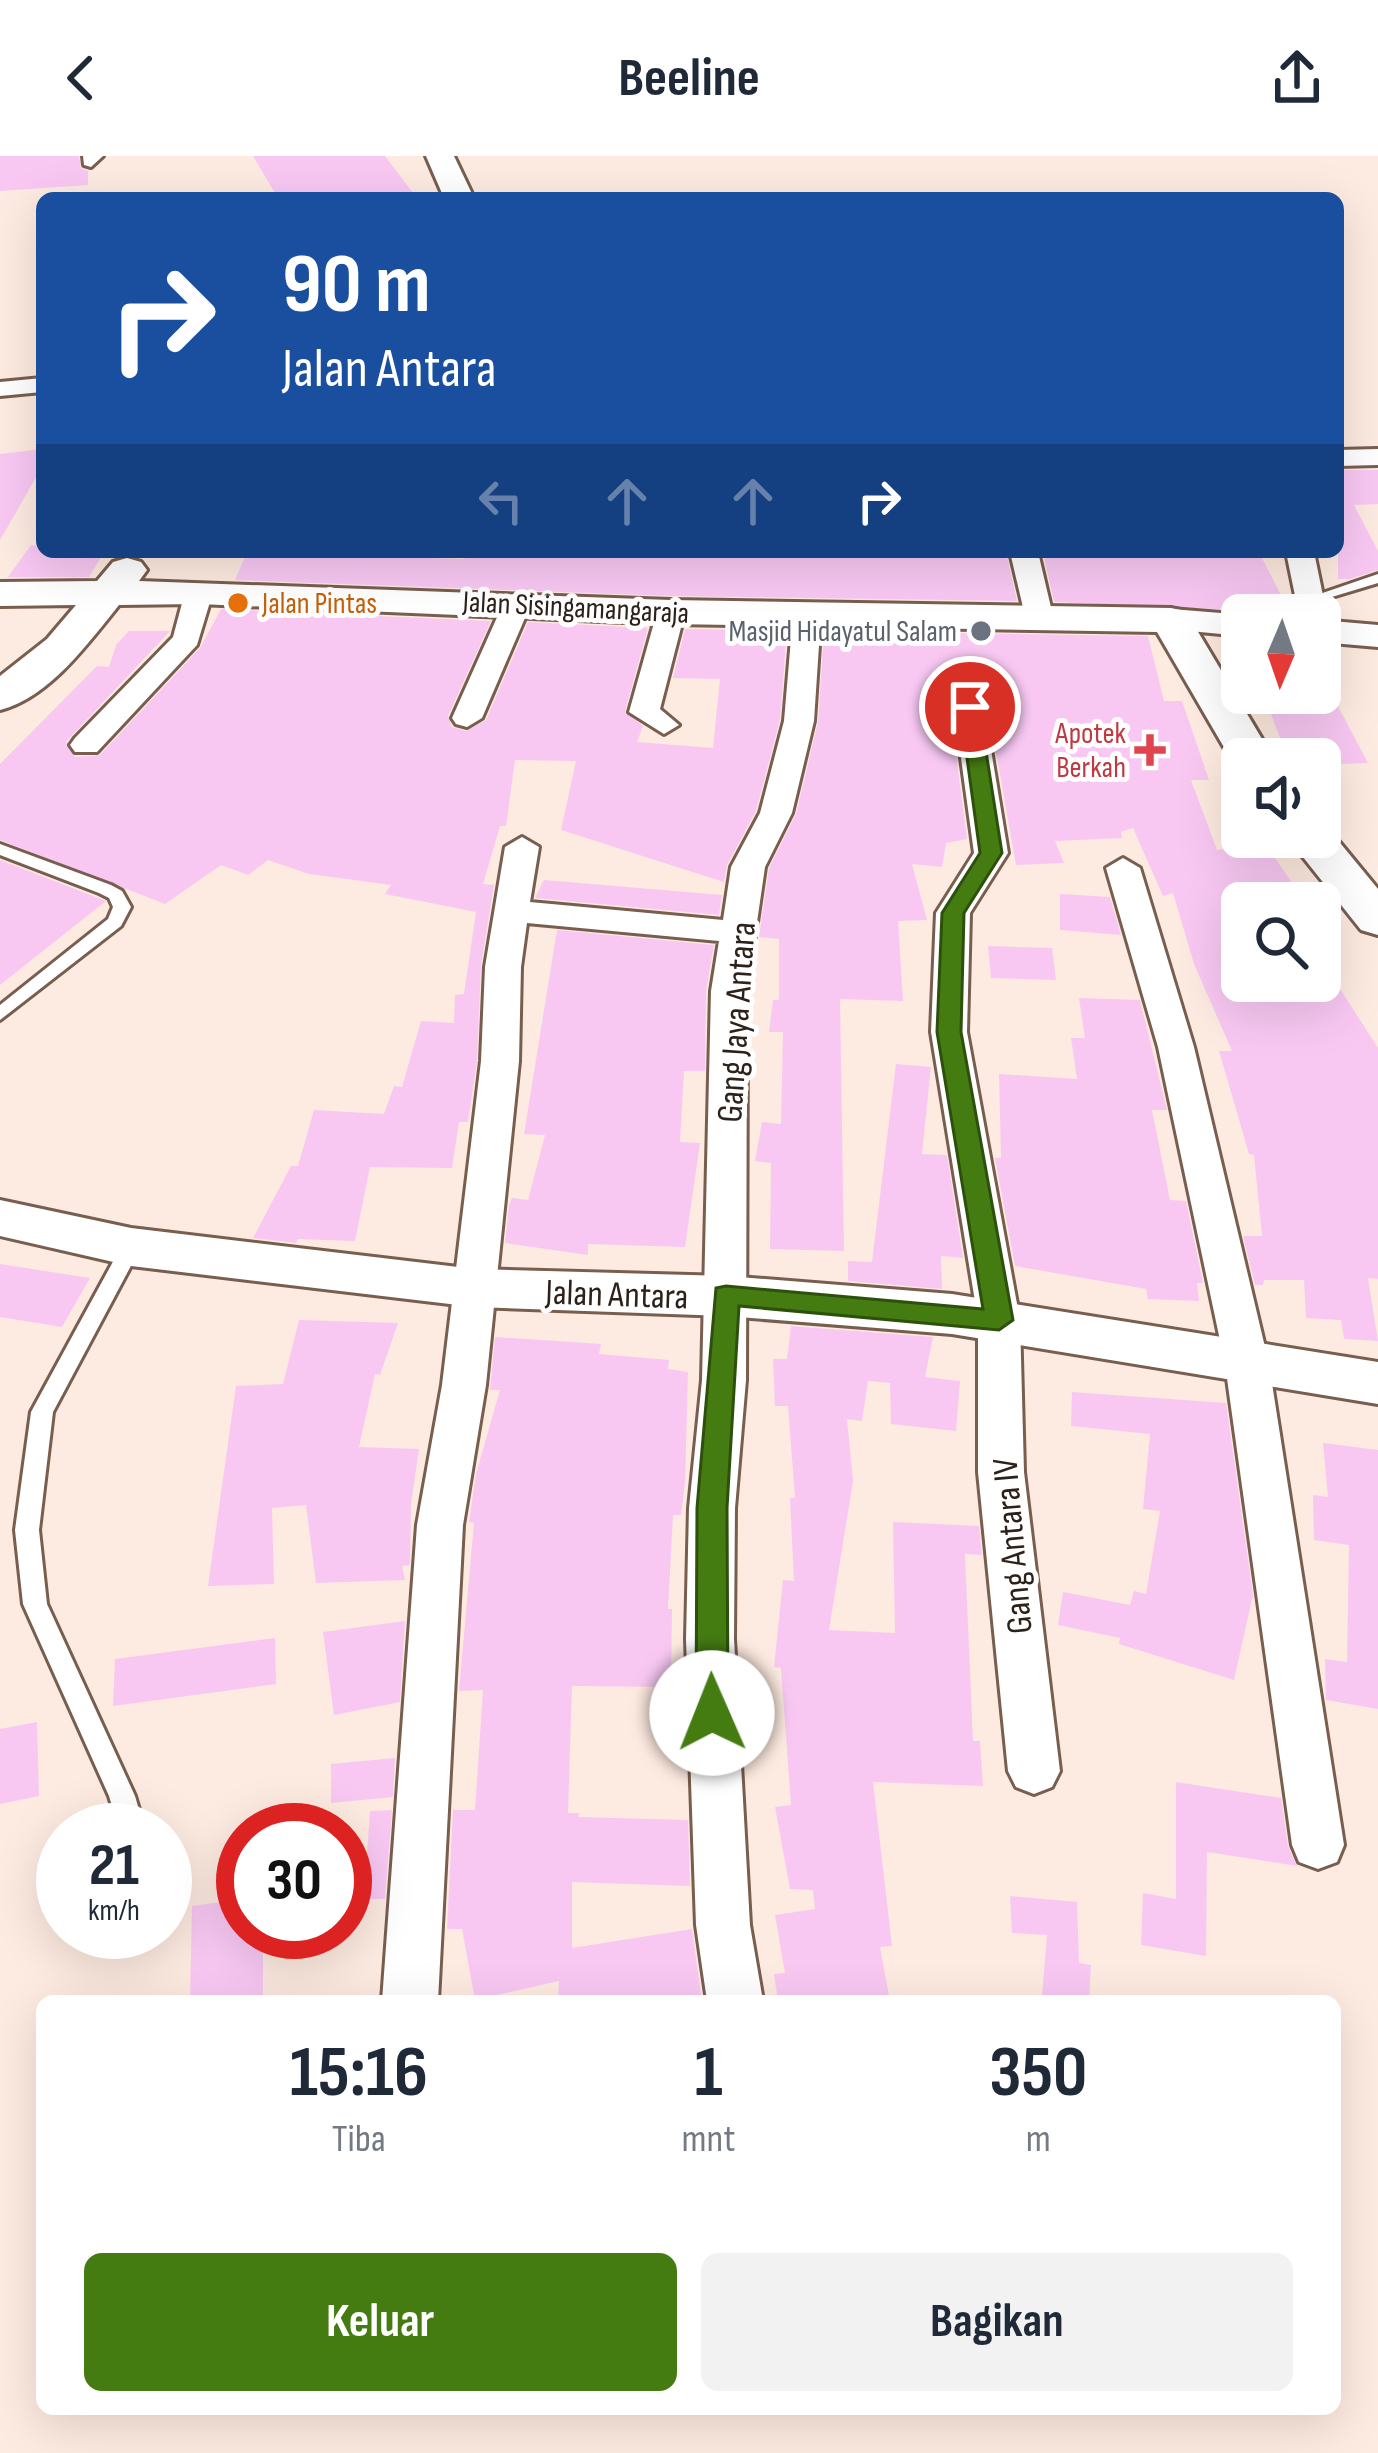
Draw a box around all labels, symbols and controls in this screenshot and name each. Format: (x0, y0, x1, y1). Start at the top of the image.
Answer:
icon: back (48, 45, 114, 111)
icon: share (1264, 45, 1330, 111)
text: Beeline (618, 46, 760, 111)
text: 90 m (282, 235, 431, 336)
icon: right (84, 240, 240, 396)
text: Jalan Antara (282, 337, 496, 402)
icon: left (468, 468, 534, 534)
icon: ahead (594, 468, 660, 534)
icon: ahead (720, 468, 786, 534)
icon: right (846, 468, 912, 534)
street label: Jalan Sisingamangaraja (461, 584, 690, 632)
place label: Jalan Pintas (261, 586, 377, 622)
marker: Jalan Pintas (225, 590, 251, 616)
north arrow (1221, 594, 1341, 714)
map controls (1221, 594, 1341, 1002)
place label: Masjid Hidayatul Salam (728, 614, 957, 650)
marker: Masjid Hidayatul Salam (968, 618, 994, 644)
pin (919, 656, 1021, 758)
icon: arrive (937, 674, 1003, 740)
place label: Apotek Berkah (1054, 716, 1127, 786)
marker: Apotek Berkah (1137, 737, 1163, 763)
button: sound (1221, 738, 1341, 858)
button: search (1221, 882, 1341, 1002)
street label: Gang Jaya Antara (709, 920, 766, 1124)
street label: Jalan Antara (544, 1271, 689, 1319)
street label: Gang Antara IV (984, 1456, 1043, 1636)
position arrow (649, 1650, 775, 1776)
speed limit sign: 30 (216, 1803, 372, 1959)
text: 21 (89, 1830, 139, 1902)
text: km/h (88, 1893, 140, 1929)
text: 15:16 (290, 2030, 428, 2117)
text: 1 (694, 2030, 723, 2117)
text: 350 (989, 2030, 1087, 2117)
text: Tiba (332, 2116, 386, 2163)
text: mnt (682, 2116, 735, 2163)
text: m (1026, 2116, 1051, 2163)
button: Keluar (84, 2253, 677, 2391)
button: Bagikan (701, 2253, 1293, 2391)

